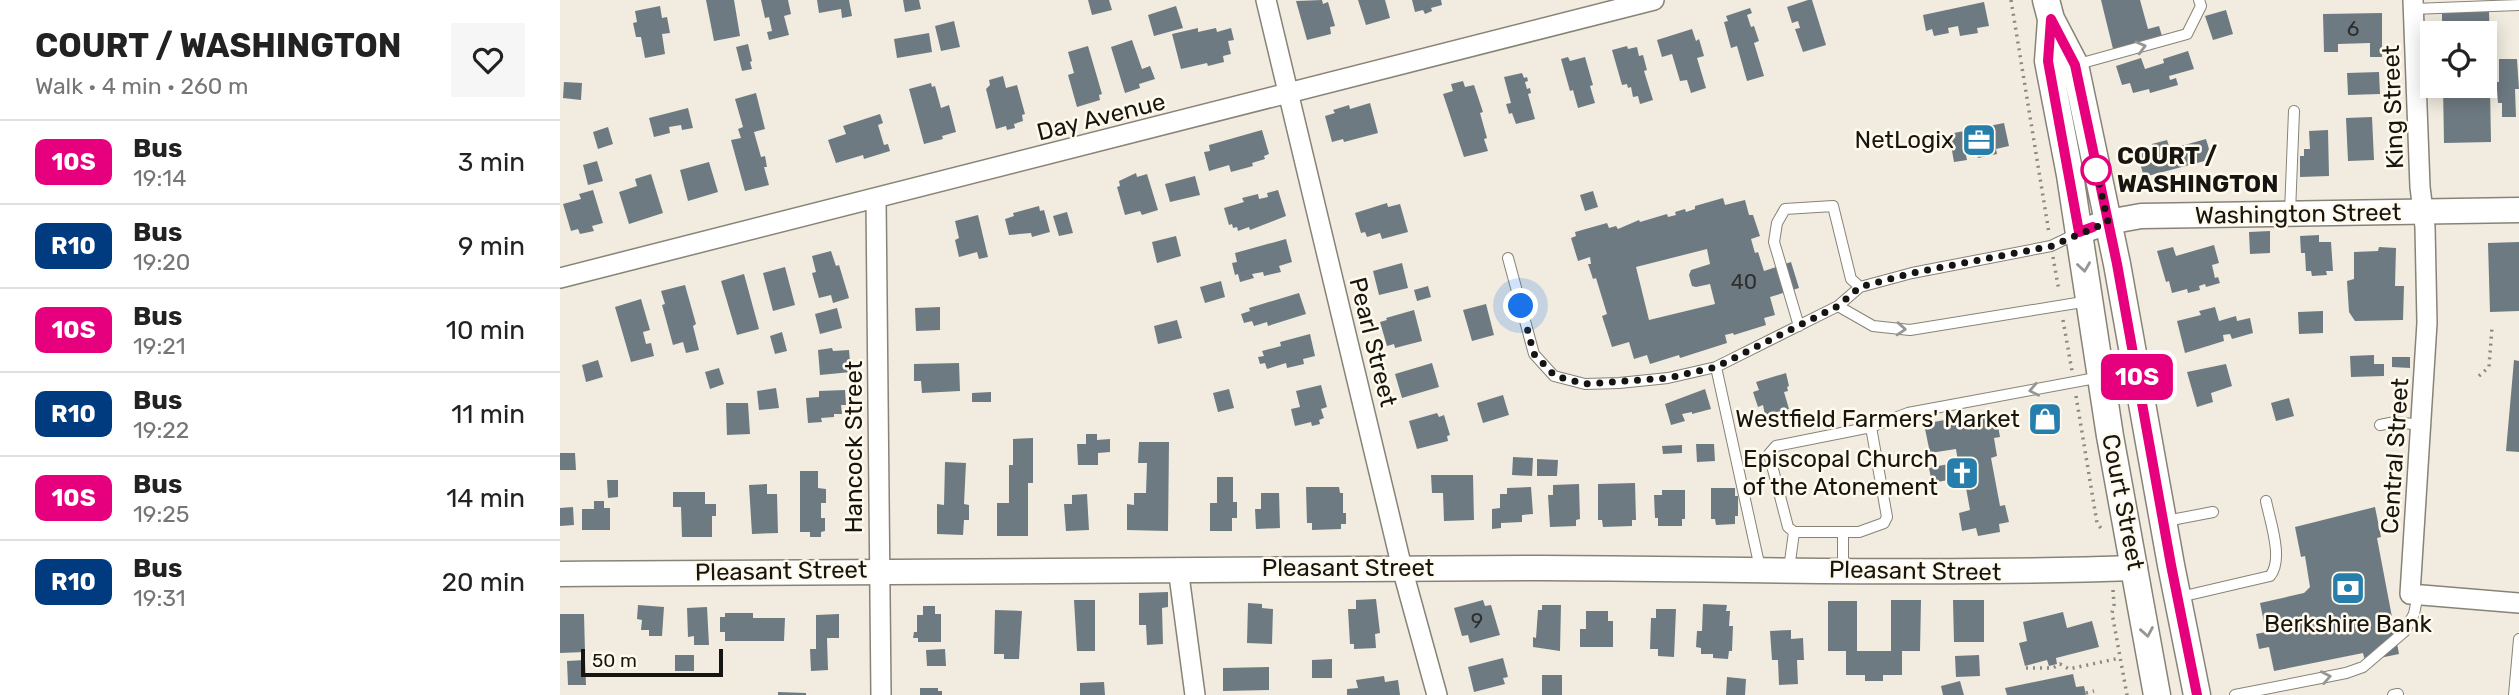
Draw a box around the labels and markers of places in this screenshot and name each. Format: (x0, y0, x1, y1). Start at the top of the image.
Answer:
office icon: NetLogix (1960, 121, 1998, 159)
place label: NetLogix (1854, 126, 1954, 154)
place label: COURT / WASHINGTON (2117, 142, 2278, 198)
marker: COURT / WASHINGTON (2081, 155, 2111, 185)
shop icon: Westfield Farmers' Market (2026, 400, 2064, 438)
place label: Westfield Farmers' Market (1735, 405, 2020, 433)
place label: Episcopal Church of the Atonement (1743, 445, 1938, 501)
church icon: Episcopal Church of the Atonement (1943, 454, 1981, 492)
bank icon: Berkshire Bank (2329, 569, 2367, 607)
place label: Berkshire Bank (2264, 610, 2433, 638)

